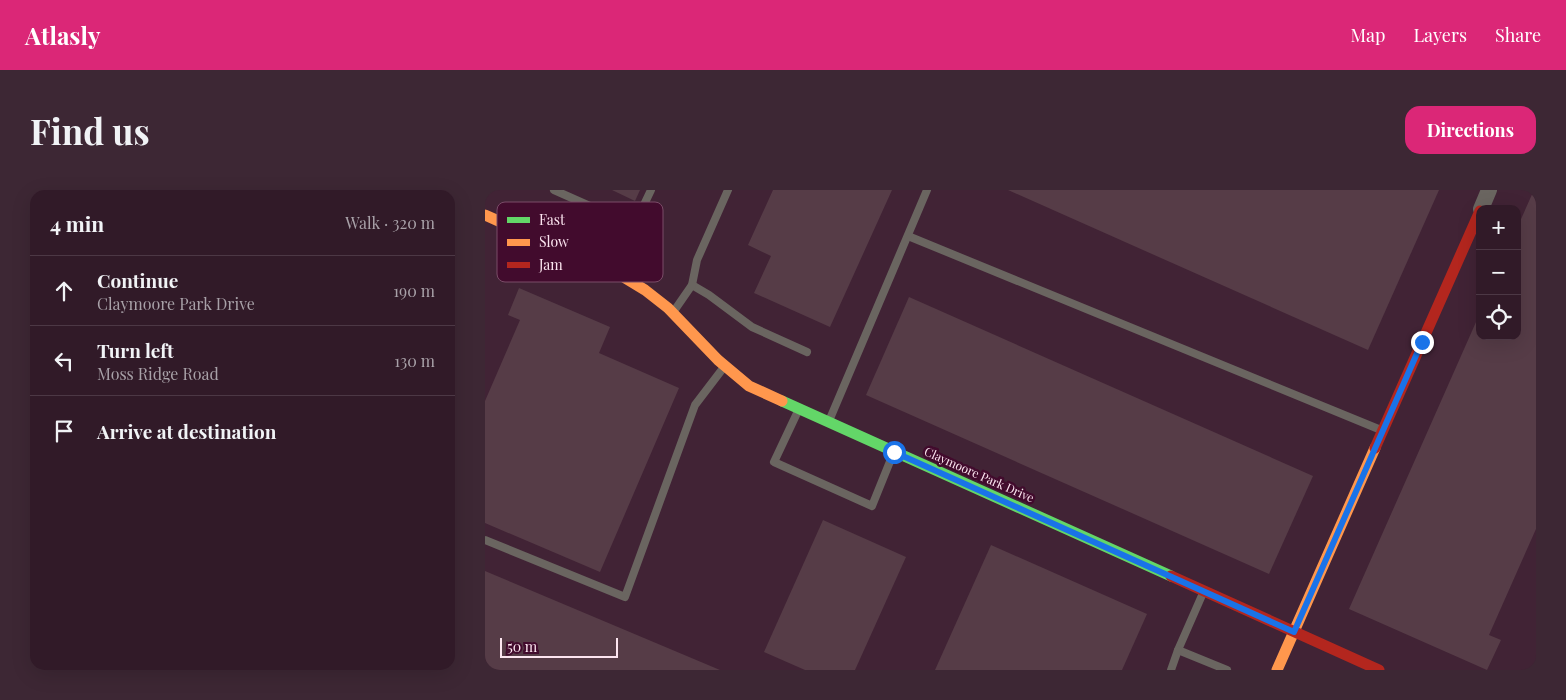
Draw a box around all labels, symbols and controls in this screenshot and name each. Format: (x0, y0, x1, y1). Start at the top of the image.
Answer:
text: Atlasly (25, 19, 100, 51)
text: Map (1350, 23, 1385, 47)
text: Layers (1413, 23, 1467, 47)
text: Share (1495, 23, 1541, 47)
button: Directions (1405, 106, 1536, 154)
text: Find us (30, 107, 150, 154)
legend (497, 202, 663, 282)
map controls (1476, 205, 1521, 340)
button: + (1476, 205, 1521, 250)
text: 4 min (50, 209, 104, 237)
text: Fast (539, 210, 566, 229)
text: Walk · 320 m (345, 212, 435, 233)
text: Slow (539, 232, 569, 251)
button: − (1476, 250, 1521, 295)
text: Jam (538, 255, 563, 274)
text: Continue (97, 267, 178, 293)
icon: ahead (50, 277, 78, 305)
text: 190 m (393, 280, 435, 301)
text: Claymoore Park Drive (97, 293, 255, 314)
button: locate (1476, 295, 1521, 340)
route end (1411, 331, 1434, 354)
text: Turn left (97, 337, 174, 363)
icon: left (50, 347, 78, 375)
text: 130 m (394, 350, 435, 371)
text: Moss Ridge Road (97, 363, 219, 384)
icon: arrive (50, 417, 78, 445)
text: Arrive at destination (97, 418, 277, 444)
route start (883, 441, 906, 464)
street label: Claymoore Park Drive (922, 443, 1037, 505)
scale bar (500, 635, 617, 658)
text: 50 m (507, 637, 537, 656)

